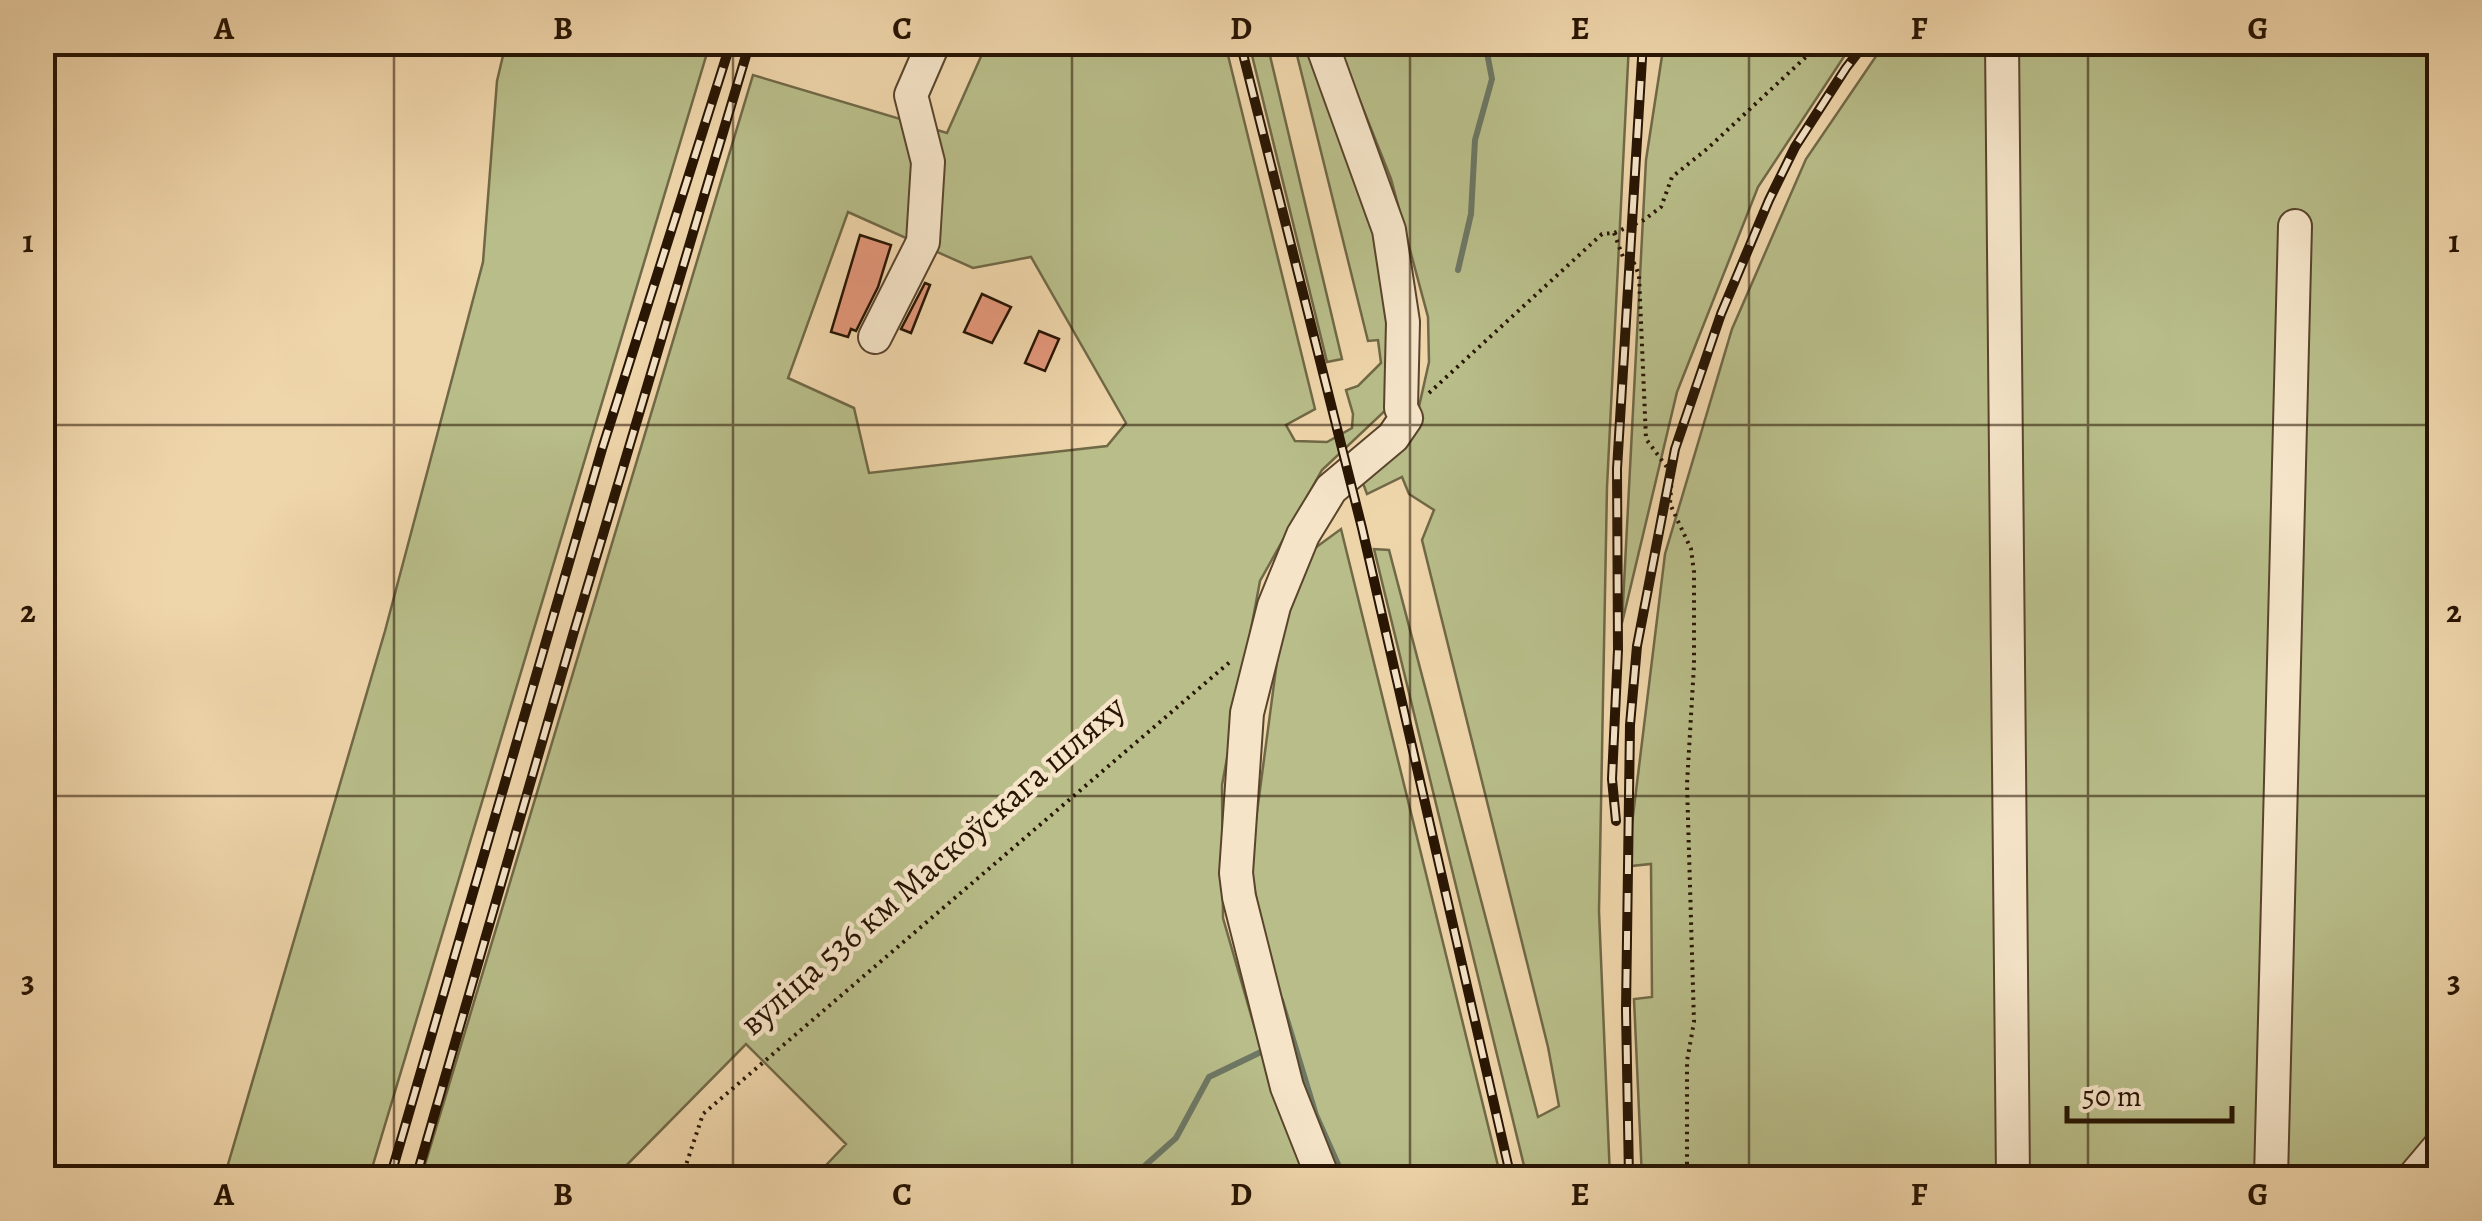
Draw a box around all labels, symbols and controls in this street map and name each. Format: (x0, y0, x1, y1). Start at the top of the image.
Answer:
text: A (213, 6, 235, 50)
text: B (553, 6, 573, 50)
text: C (892, 6, 912, 50)
text: D (1230, 6, 1252, 50)
text: E (1570, 6, 1590, 50)
text: F (1911, 6, 1928, 50)
text: G (2248, 6, 2268, 50)
text: 1 (22, 219, 34, 263)
text: 1 (2448, 219, 2460, 263)
text: 2 (20, 589, 36, 633)
text: 2 (2446, 589, 2462, 633)
street label: вуліца 536 км Маскоўскага шляху (729, 684, 1135, 1046)
text: 3 (21, 959, 35, 1003)
text: 3 (2447, 959, 2461, 1003)
scale bar (2067, 1061, 2232, 1123)
text: 50 m (2082, 1076, 2142, 1116)
text: A (213, 1172, 235, 1216)
text: B (553, 1172, 573, 1216)
text: C (892, 1172, 912, 1216)
text: D (1230, 1172, 1252, 1216)
text: E (1570, 1172, 1590, 1216)
text: F (1911, 1172, 1928, 1216)
text: G (2248, 1172, 2268, 1216)

